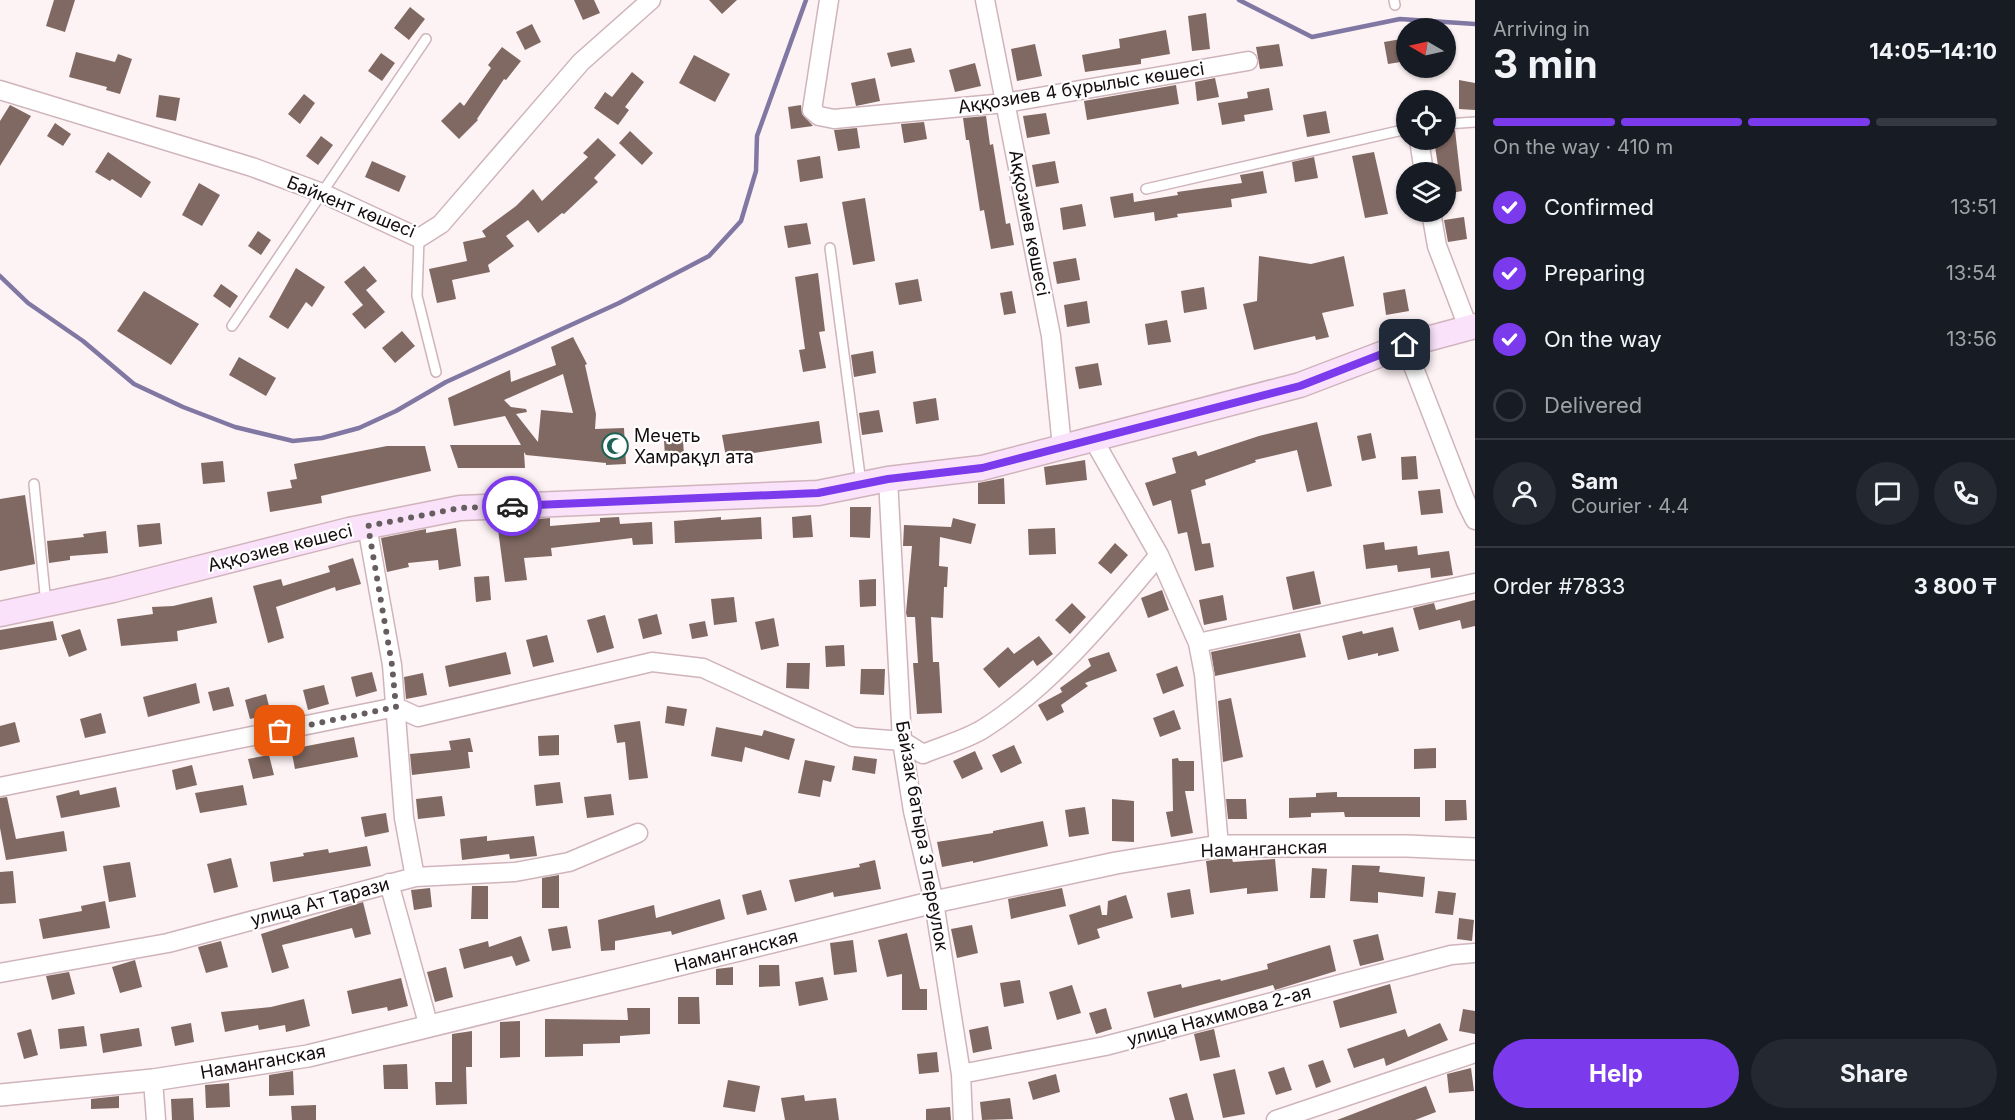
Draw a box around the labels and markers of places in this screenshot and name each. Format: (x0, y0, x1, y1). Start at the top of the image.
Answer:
pin (1379, 319, 1430, 370)
place label: Мечеть Хамрақұл ата (634, 425, 754, 467)
mosque icon: Мечеть Хамрақұл ата (600, 431, 630, 461)
pin (254, 705, 305, 756)

